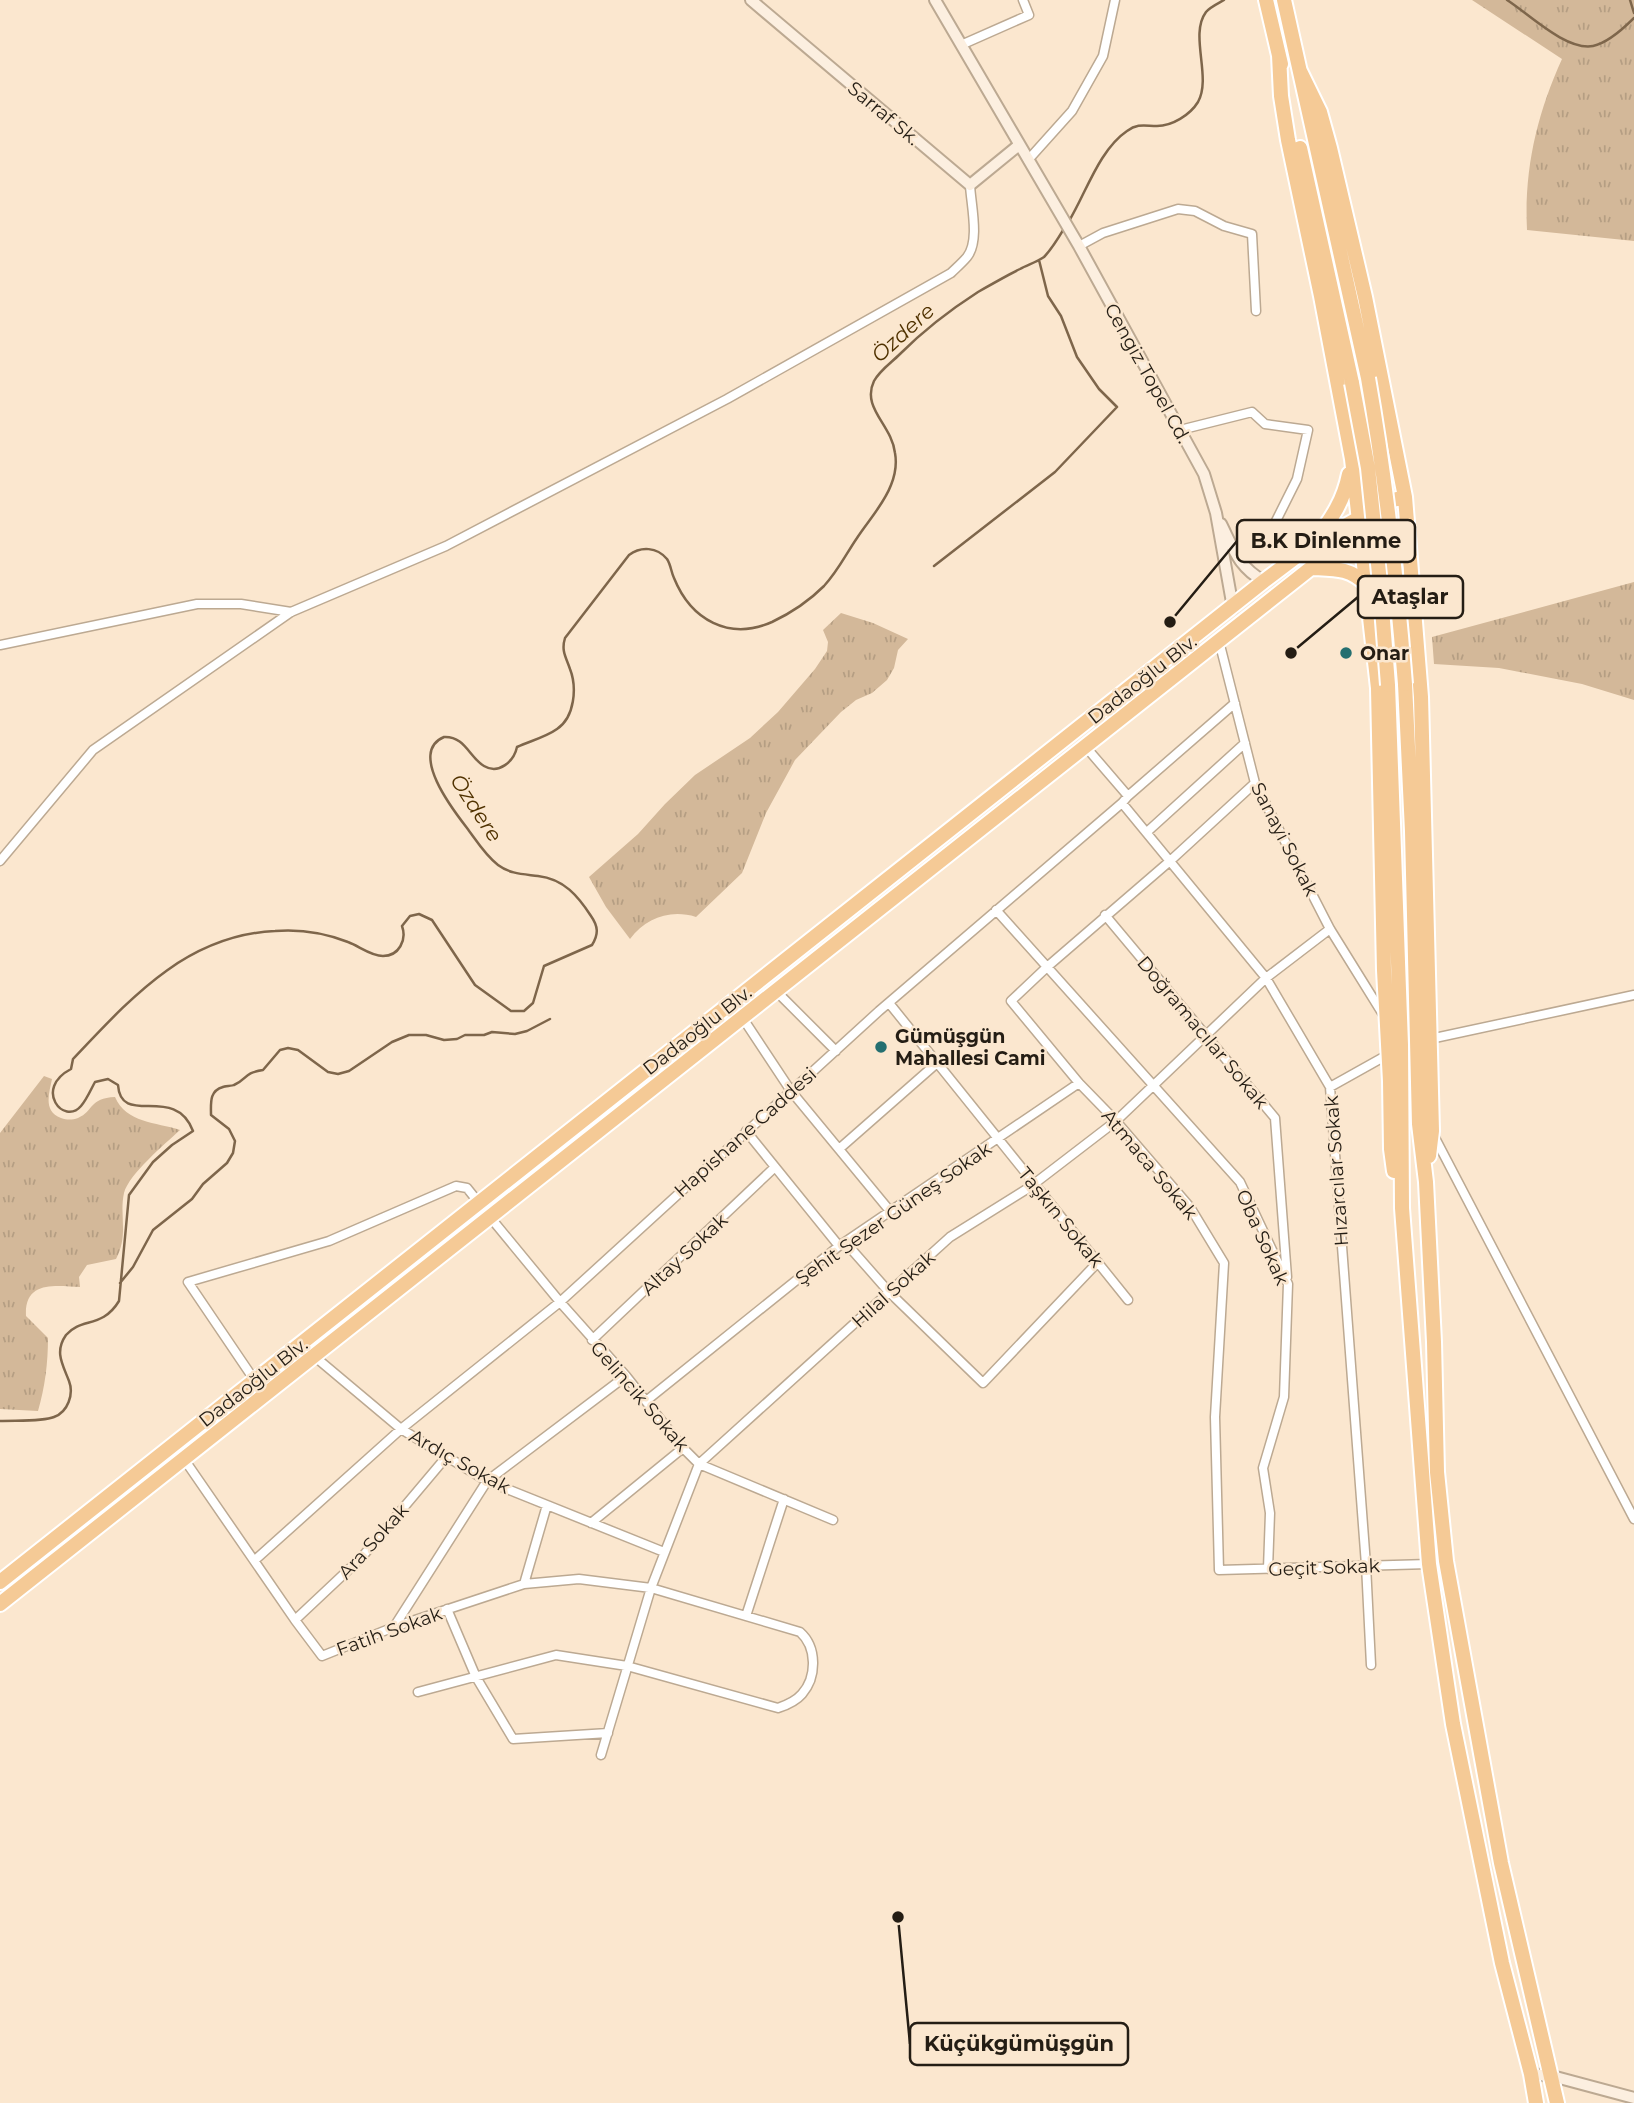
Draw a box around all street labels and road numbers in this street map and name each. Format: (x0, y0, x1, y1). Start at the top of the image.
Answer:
street label: Sarraf Sk. (843, 77, 924, 150)
street label: Cengiz Topel Cd. (1100, 299, 1196, 447)
street label: Dadaoğlu Blv. (1083, 630, 1201, 729)
street label: Sanayi Sokak (1246, 779, 1323, 900)
street label: Doğramacılar Sokak (1132, 951, 1274, 1114)
street label: Dadaoğlu Blv. (638, 981, 756, 1080)
street label: Hapishane Caddesi (669, 1062, 821, 1202)
street label: Hızarcılar Sokak (1320, 1094, 1353, 1247)
street label: Atmaca Sokak (1097, 1105, 1203, 1225)
street label: Şehit Sezer Güneş Sokak (791, 1137, 996, 1290)
street label: Taşkın Sokak (1013, 1163, 1108, 1273)
street label: Oba Sokak (1231, 1186, 1294, 1289)
street label: Altay Sokak (637, 1208, 733, 1300)
street label: Hilal Sokak (847, 1246, 940, 1333)
street label: Dadaoğlu Blv. (194, 1333, 312, 1432)
street label: Gelincik Sokak (585, 1336, 694, 1457)
street label: Ardıç Sokak (405, 1424, 515, 1499)
street label: Ara Sokak (333, 1498, 414, 1584)
street label: Geçit Sokak (1268, 1554, 1381, 1581)
street label: Fatih Sokak (333, 1601, 446, 1661)

